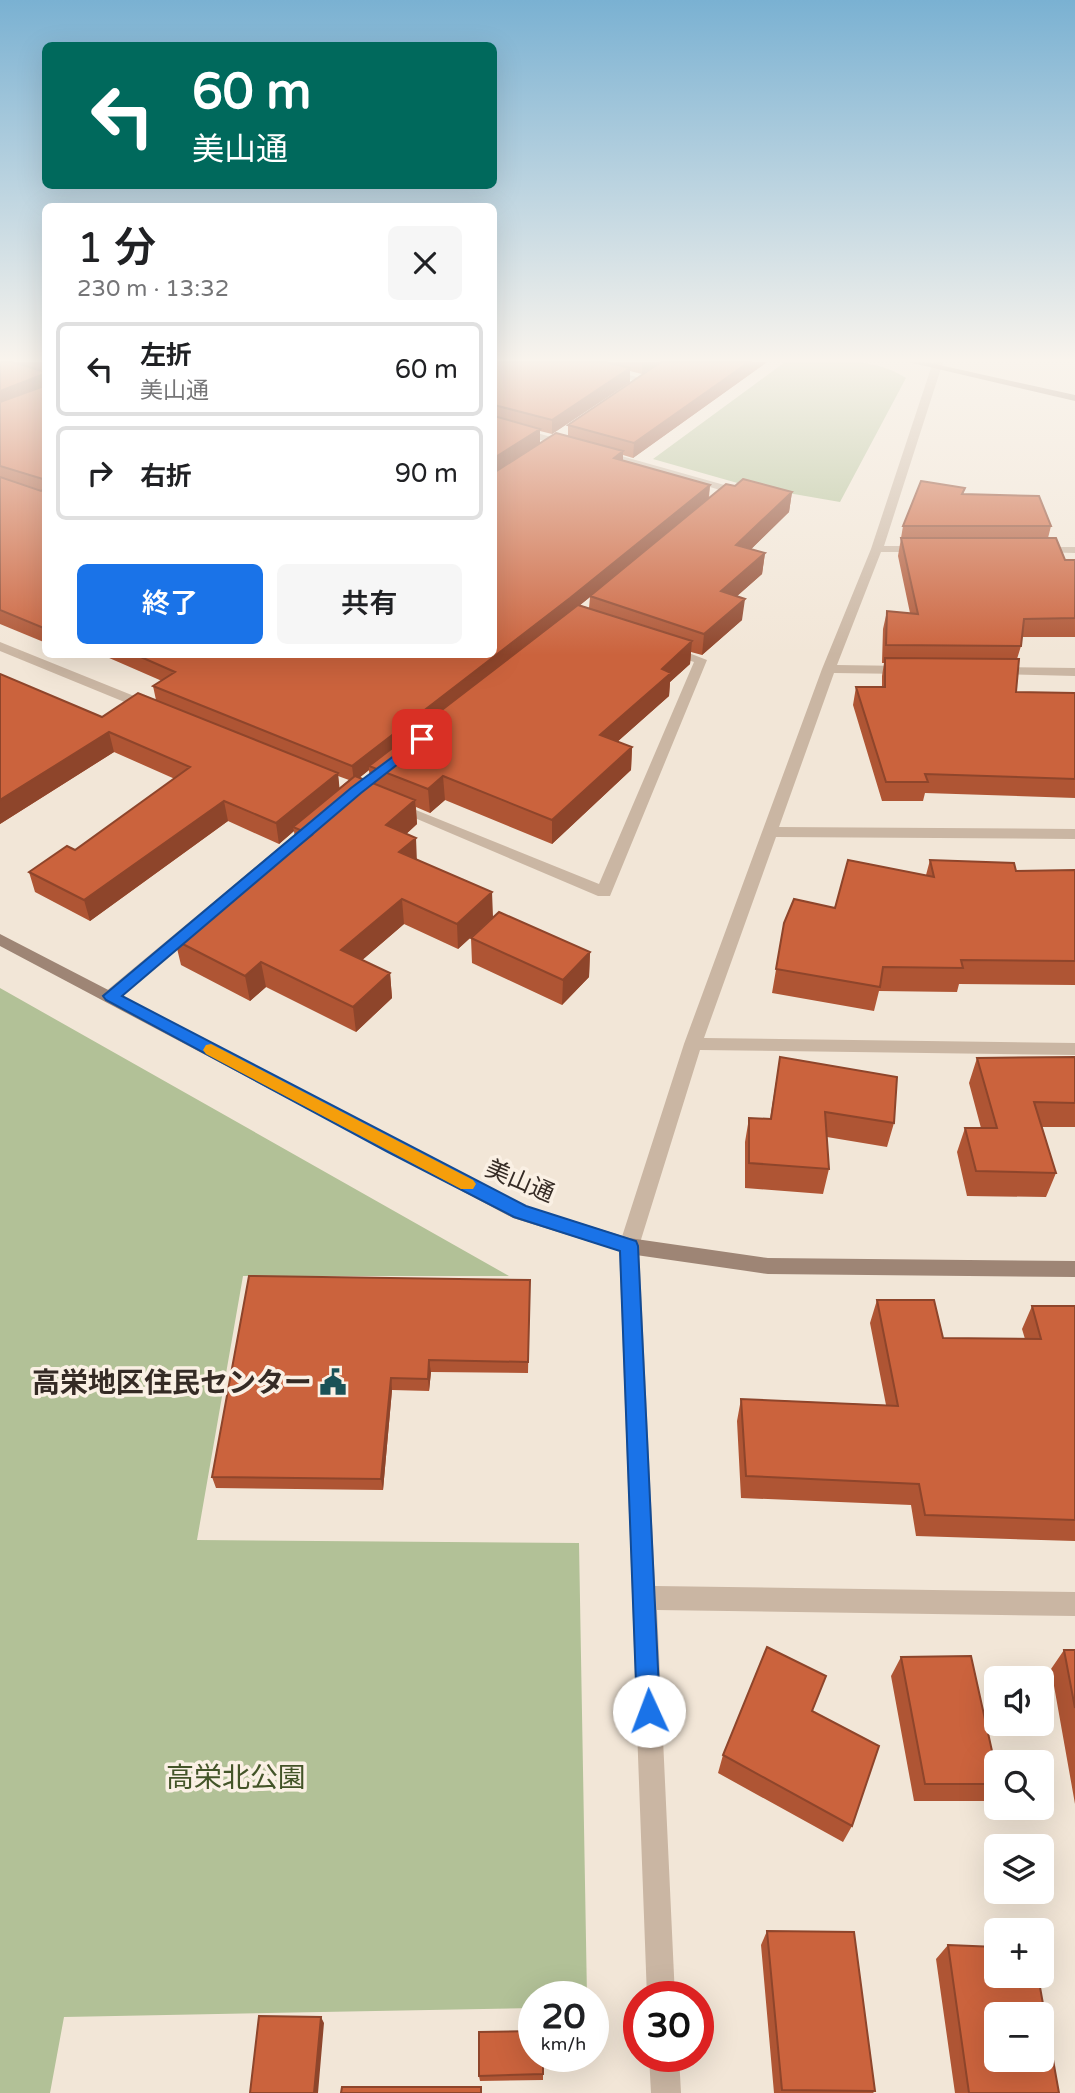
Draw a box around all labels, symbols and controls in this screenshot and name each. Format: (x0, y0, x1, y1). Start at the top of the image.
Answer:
text: 60 m (192, 63, 311, 122)
icon: left (77, 70, 168, 161)
text: 美山通 (192, 131, 288, 169)
text: 1 分 (77, 223, 156, 274)
button: close (388, 226, 462, 300)
text: 230 m · 13:32 (77, 275, 229, 303)
text: 左折 (140, 340, 192, 371)
icon: left (81, 350, 119, 388)
text: 60 m (395, 354, 458, 385)
text: 美山通 (140, 377, 209, 405)
icon: right (81, 454, 119, 492)
text: 90 m (395, 458, 458, 489)
text: 右折 (140, 461, 192, 492)
button: 終了 (77, 564, 263, 644)
button: 共有 (277, 564, 462, 644)
pin (392, 709, 452, 769)
icon: arrive (403, 720, 441, 758)
street label: 美山通 (481, 1154, 559, 1209)
place label: 高栄地区住民センター (32, 1366, 312, 1400)
public building icon: 高栄地区住民センター (318, 1367, 348, 1397)
map controls (984, 1666, 1054, 2072)
button: sound (984, 1666, 1054, 1736)
position arrow (612, 1674, 686, 1748)
button: search (984, 1750, 1054, 1820)
park label: 高栄北公園 (166, 1761, 306, 1795)
button: layers (984, 1834, 1054, 1904)
button: + (984, 1918, 1054, 1988)
speed limit sign: 30 (623, 1981, 714, 2072)
text: 20 (542, 1996, 585, 2038)
button: − (984, 2002, 1054, 2072)
text: km/h (541, 2033, 586, 2055)

